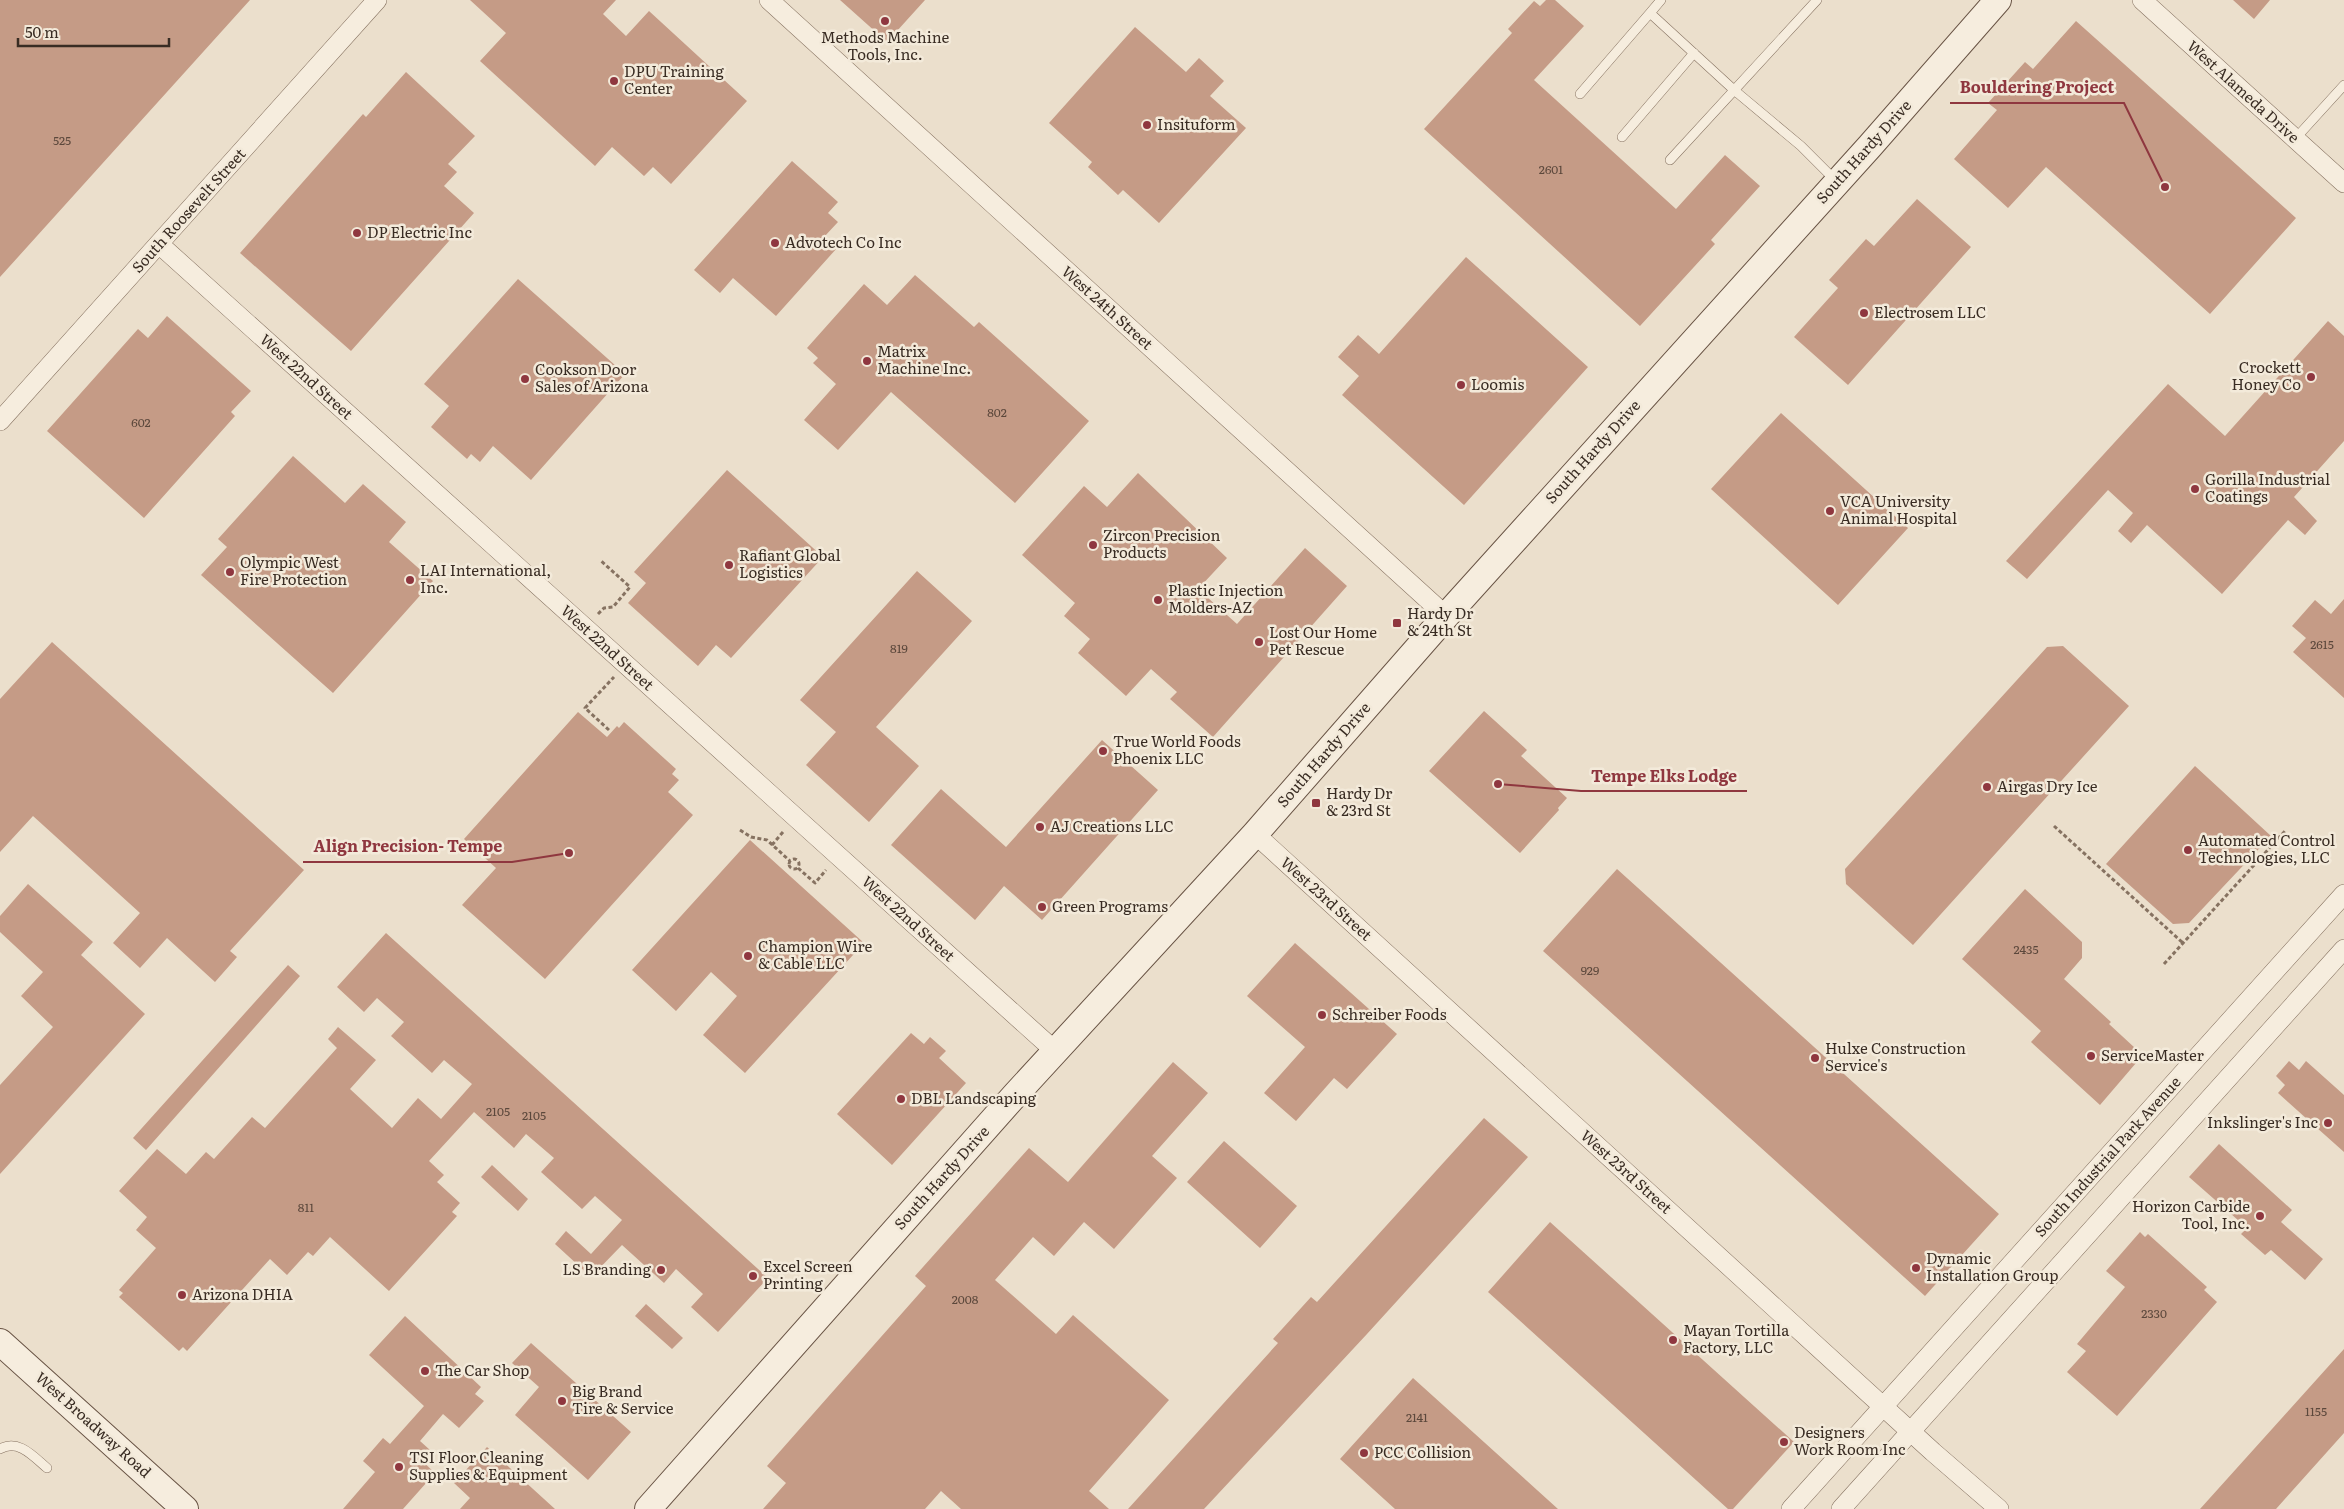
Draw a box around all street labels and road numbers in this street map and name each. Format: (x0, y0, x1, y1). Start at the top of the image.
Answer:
street label: West Alameda Drive (2183, 34, 2305, 148)
street label: South Hardy Drive (1810, 94, 1916, 208)
street label: South Roosevelt Street (126, 143, 250, 277)
street label: West 24th Street (1057, 260, 1159, 354)
street label: West 22nd Street (255, 328, 359, 424)
street label: South Hardy Drive (1539, 394, 1645, 508)
street label: West 22nd Street (556, 599, 660, 695)
street label: South Hardy Drive (1271, 696, 1375, 812)
street label: West 23rd Street (1276, 851, 1378, 945)
street label: West 22nd Street (857, 870, 961, 966)
street label: South Industrial Park Avenue (2028, 1070, 2186, 1241)
street label: South Hardy Drive (888, 1120, 994, 1234)
street label: West 23rd Street (1576, 1124, 1678, 1218)
street label: West Broadway Road (31, 1366, 157, 1482)

